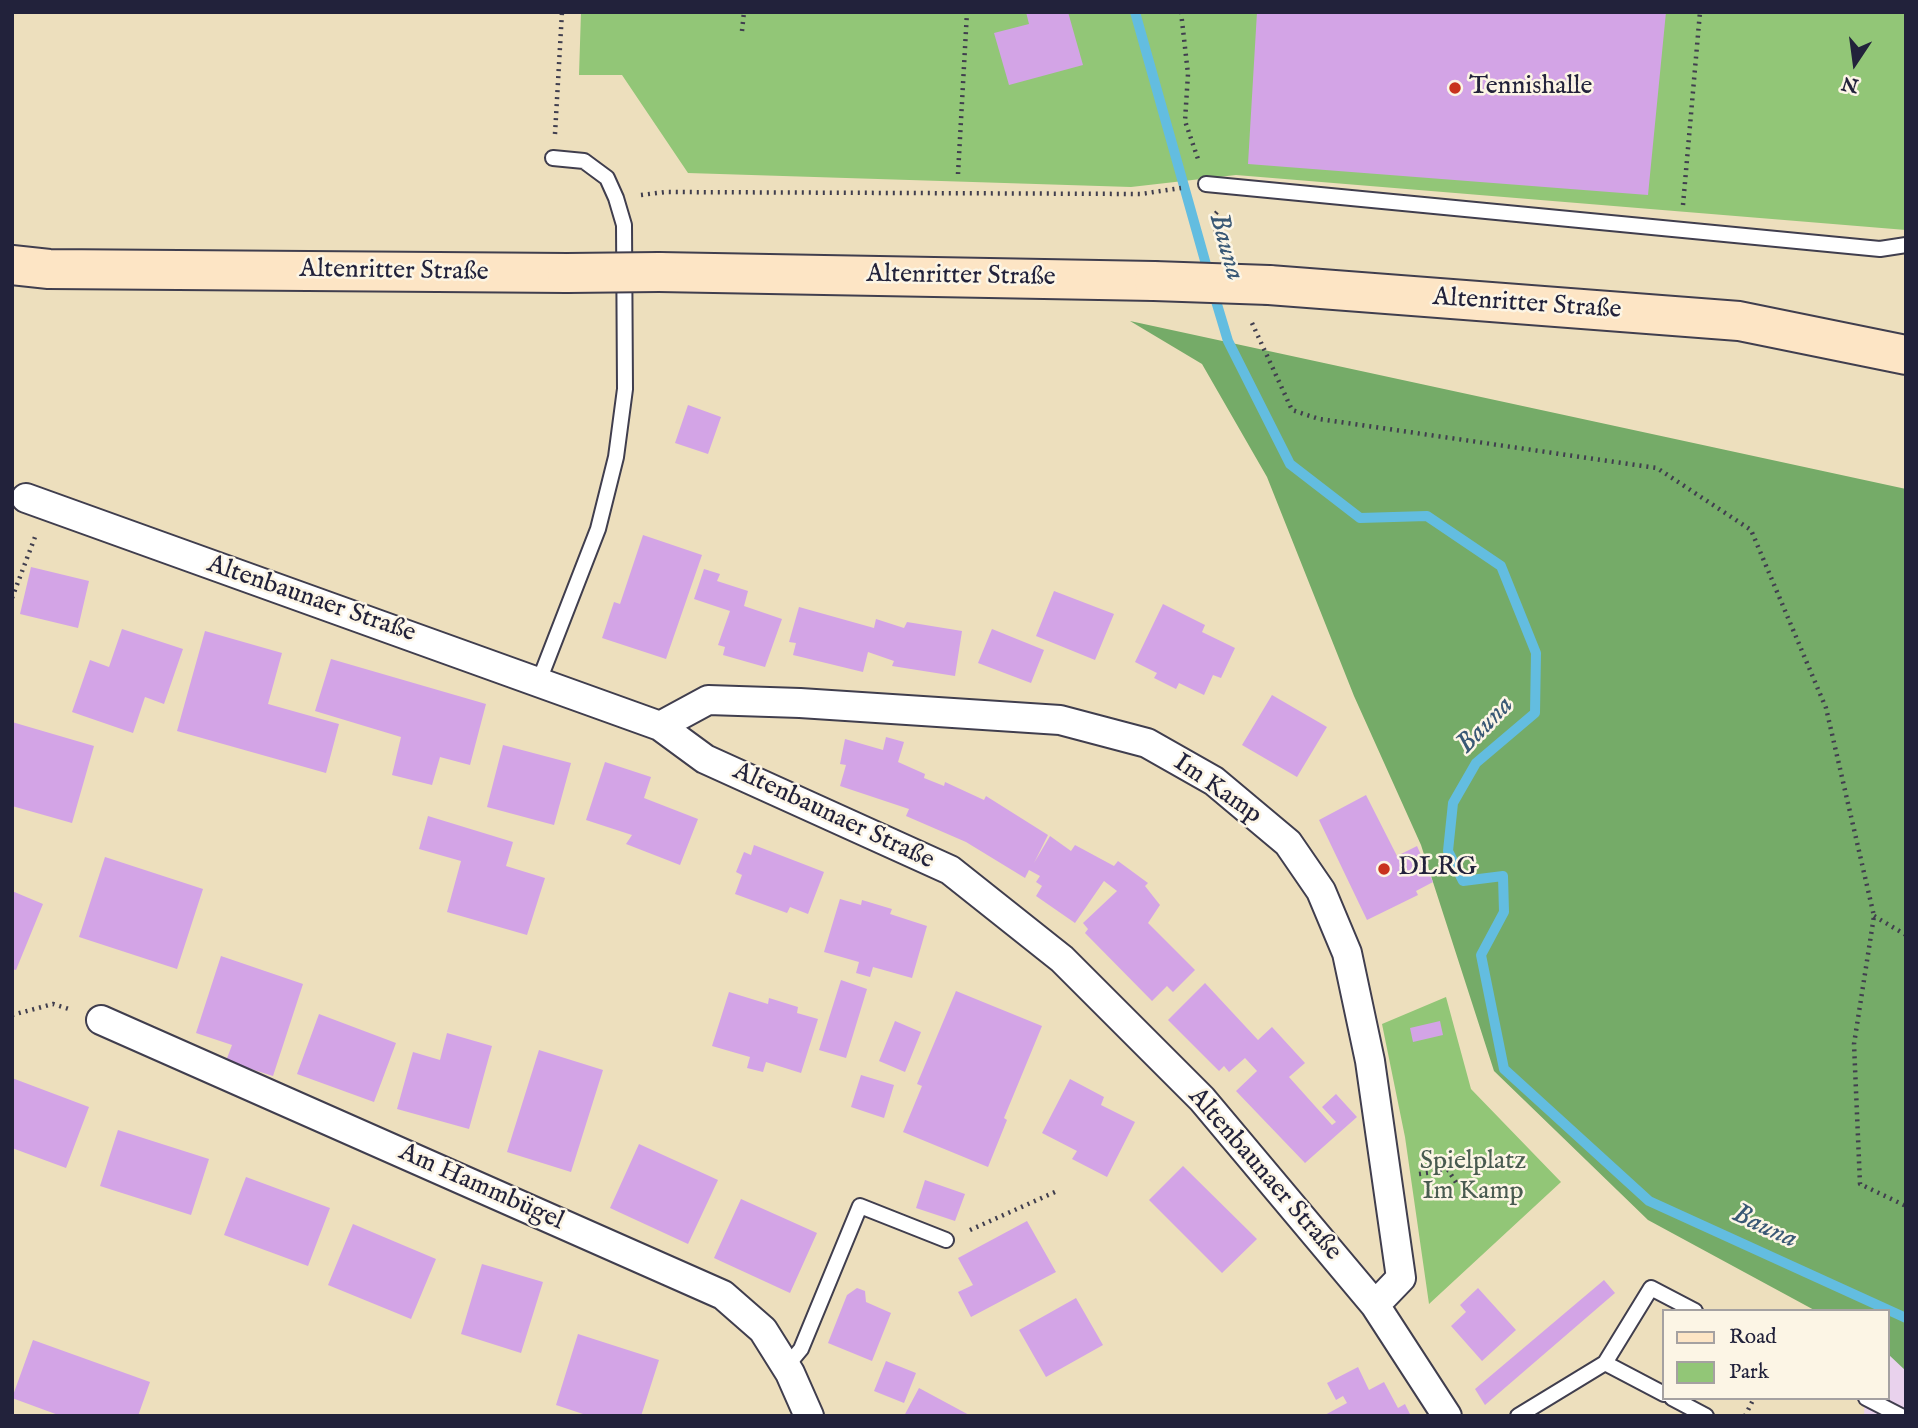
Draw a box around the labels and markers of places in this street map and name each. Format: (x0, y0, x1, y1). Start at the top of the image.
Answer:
place label: Tennishalle (1469, 72, 1593, 104)
marker: Tennishalle (1447, 80, 1463, 96)
place label: DLRG (1398, 853, 1477, 885)
marker: DLRG (1376, 861, 1392, 877)

